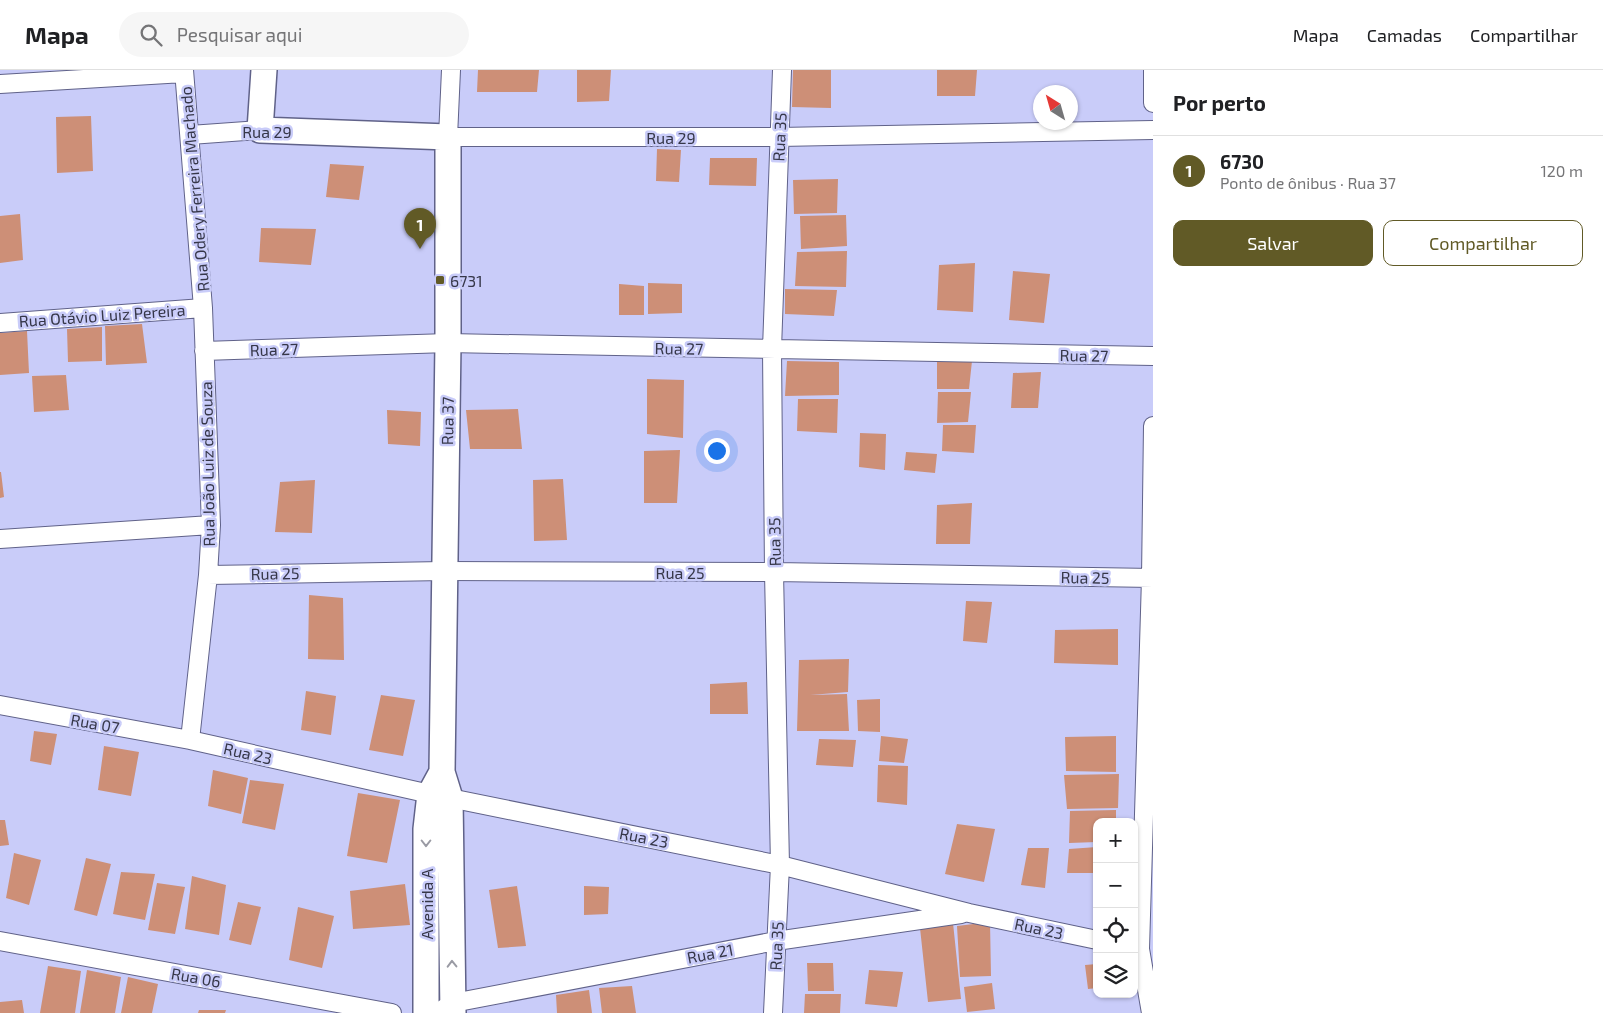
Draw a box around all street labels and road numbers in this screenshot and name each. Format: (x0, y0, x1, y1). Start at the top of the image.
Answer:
street label: Rua Odery Ferreira Machado (176, 86, 212, 292)
street label: Rua 35 (768, 112, 790, 162)
street label: Rua 29 (242, 122, 292, 141)
street label: Rua 29 (646, 128, 696, 147)
street label: Rua Otávio Luiz Pereira (18, 300, 186, 330)
street label: Rua 27 (655, 338, 703, 358)
street label: Rua 27 (249, 339, 299, 359)
street label: Rua 27 (1060, 345, 1108, 365)
street label: Rua João Luiz de Souza (196, 381, 218, 547)
street label: Rua 37 (437, 397, 457, 445)
street label: Rua 35 (764, 517, 784, 567)
street label: Rua 25 (250, 563, 300, 583)
street label: Rua 25 (656, 563, 704, 582)
street label: Rua 25 (1060, 567, 1110, 587)
street label: Rua 07 (69, 709, 121, 737)
street label: Rua 23 (222, 738, 274, 768)
street label: Rua 23 (618, 823, 670, 851)
street label: Avenida A (417, 868, 436, 939)
street label: Rua 23 (1013, 914, 1065, 942)
street label: Rua 35 (765, 921, 787, 971)
street label: Rua 21 (685, 939, 735, 967)
street label: Rua 06 (170, 963, 222, 991)

